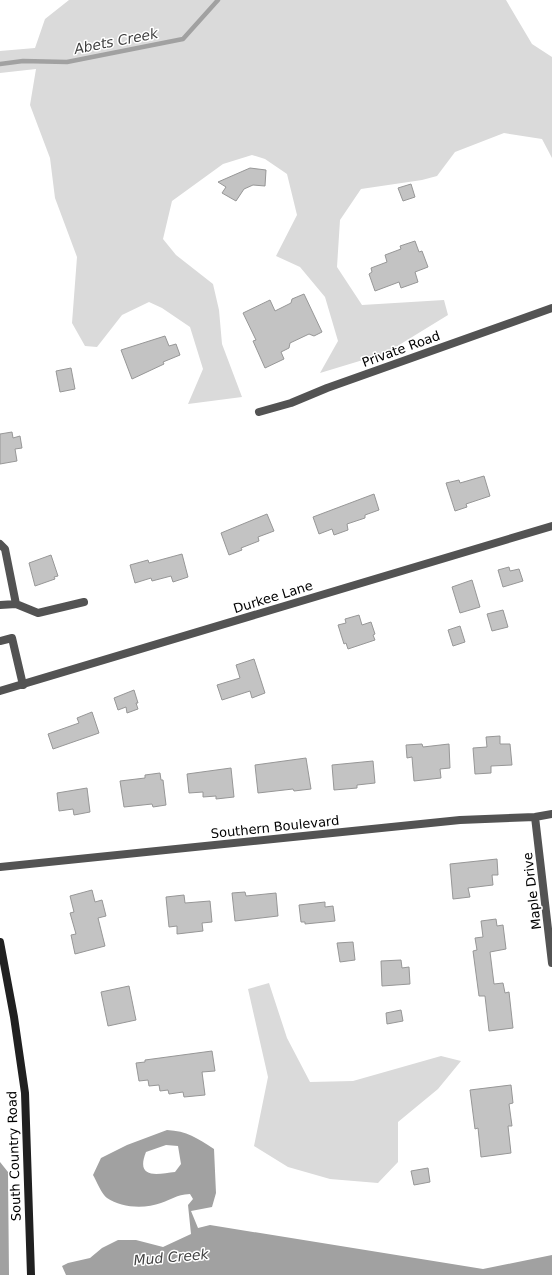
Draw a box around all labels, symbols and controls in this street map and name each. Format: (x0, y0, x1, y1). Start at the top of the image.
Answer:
water label: Abets Creek (72, 25, 160, 57)
street label: Private Road (360, 328, 442, 370)
street label: Durkee Lane (231, 578, 315, 616)
street label: Southern Boulevard (210, 813, 340, 841)
street label: Maple Drive (520, 851, 544, 931)
street label: South Country Road (4, 1091, 24, 1221)
water label: Mud Creek (133, 1246, 210, 1268)

